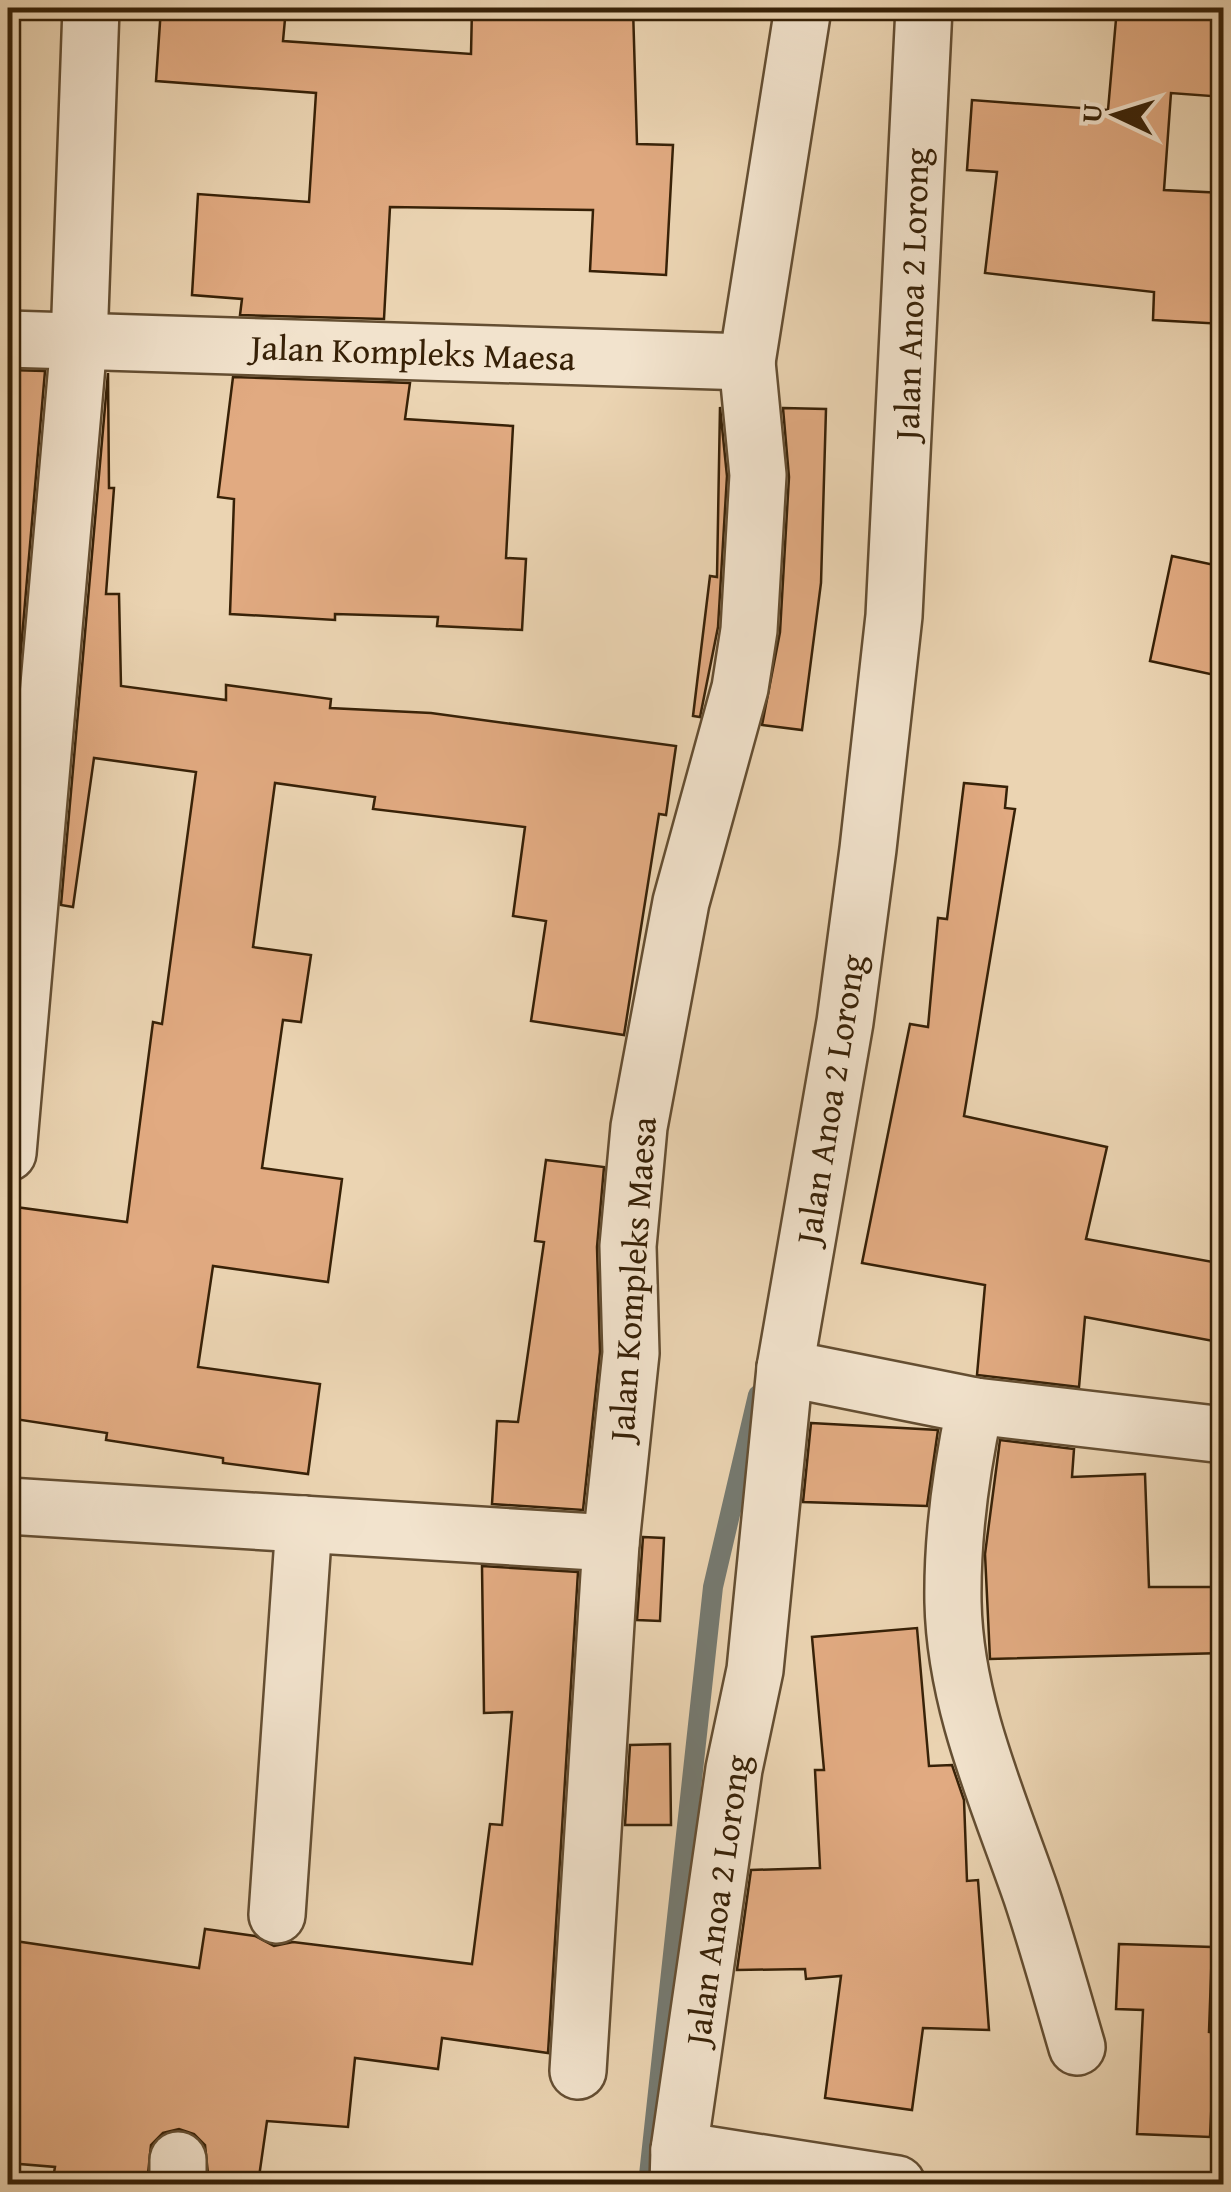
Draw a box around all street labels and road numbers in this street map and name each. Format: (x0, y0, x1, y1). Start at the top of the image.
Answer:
street label: Jalan Anoa 2 Lorong (880, 146, 942, 445)
street label: Jalan Kompleks Maesa (246, 321, 577, 383)
street label: Jalan Anoa 2 Lorong (781, 950, 878, 1251)
street label: Jalan Kompleks Maesa (595, 1115, 669, 1447)
street label: Jalan Anoa 2 Lorong (671, 1751, 763, 2052)

